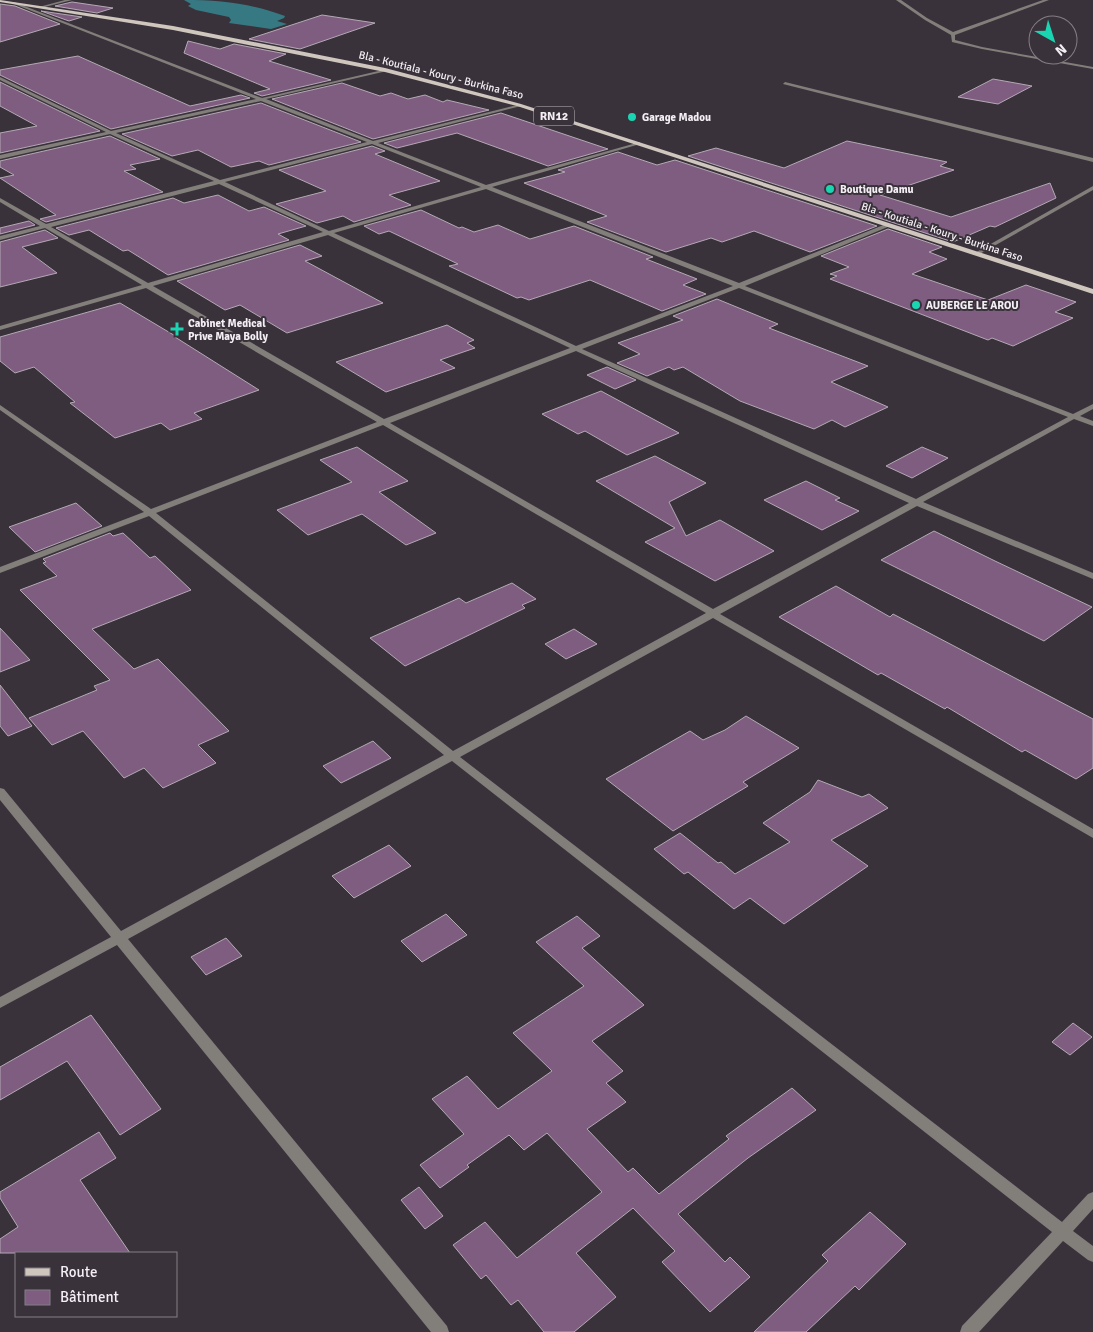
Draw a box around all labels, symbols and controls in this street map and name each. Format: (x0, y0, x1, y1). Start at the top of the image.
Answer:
north arrow (1028, 15, 1078, 65)
text: N (1052, 40, 1070, 59)
street label: Bla - Koutiala - Koury - Burkina Faso (357, 48, 525, 102)
road number: RN12 (534, 106, 574, 125)
marker: Garage Madou (626, 111, 638, 123)
place label: Garage Madou (642, 111, 711, 124)
marker: Boutique Damu (824, 183, 836, 195)
place label: Boutique Damu (840, 183, 914, 196)
street label: Bla - Koutiala - Koury - Burkina Faso (860, 200, 1025, 264)
marker: AUBERGE LE AROU (910, 299, 922, 311)
place label: AUBERGE LE AROU (926, 299, 1019, 312)
place label: Cabinet Medical Prive Maya Bolly (188, 317, 268, 343)
marker: Cabinet Medical Prive Maya Bolly (170, 322, 184, 336)
legend (15, 1252, 178, 1317)
text: Route (60, 1263, 97, 1281)
text: Bâtiment (60, 1288, 119, 1306)

